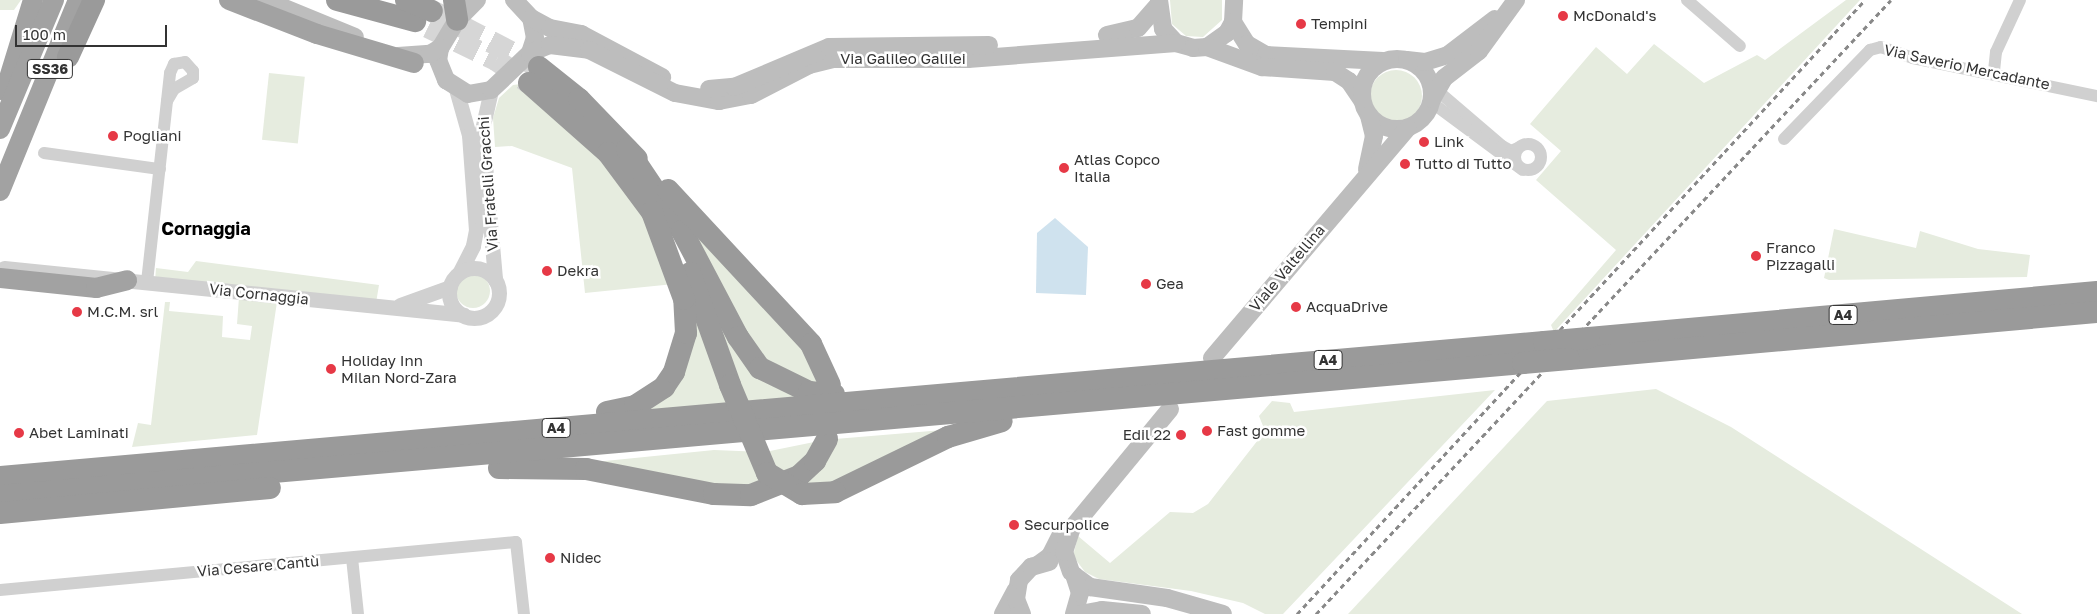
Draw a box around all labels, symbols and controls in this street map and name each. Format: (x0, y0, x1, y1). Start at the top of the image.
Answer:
place label: McDonald's (1573, 7, 1656, 25)
marker: McDonald's (1557, 10, 1569, 22)
scale bar (18, 15, 170, 47)
place label: Tempini (1311, 15, 1367, 33)
marker: Tempini (1295, 18, 1307, 30)
text: 100 m (23, 25, 66, 43)
street label: Via Saverio Mercadante (1883, 41, 2051, 93)
street label: Via Galileo Galilei (840, 50, 966, 68)
road number: SS36 (26, 58, 74, 80)
street label: Via Fratelli Gracchi (474, 116, 502, 252)
place label: Pogliani (123, 127, 181, 145)
marker: Pogliani (107, 130, 119, 142)
place label: Link (1434, 133, 1464, 151)
marker: Link (1418, 136, 1430, 148)
place label: Atlas Copco Italia (1074, 150, 1160, 185)
place label: Tutto di Tutto (1415, 155, 1511, 173)
marker: Tutto di Tutto (1399, 158, 1411, 170)
marker: Atlas Copco Italia (1058, 162, 1070, 174)
district label: Cornaggia (161, 217, 251, 239)
street label: Viale Valtellina (1245, 221, 1329, 315)
place label: Franco Pizzagalli (1766, 238, 1835, 273)
marker: Franco Pizzagalli (1750, 250, 1762, 262)
place label: Dekra (557, 262, 599, 280)
marker: Dekra (541, 265, 553, 277)
place label: Gea (1156, 275, 1184, 293)
marker: Gea (1140, 278, 1152, 290)
street label: Via Cornaggia (208, 280, 310, 308)
place label: AcquaDrive (1306, 298, 1388, 316)
marker: AcquaDrive (1290, 301, 1302, 313)
place label: M.C.M. srl (87, 303, 158, 321)
road number: A4 (1828, 304, 1858, 326)
marker: M.C.M. srl (71, 306, 83, 318)
road number: A4 (1313, 348, 1343, 372)
place label: Holiday Inn Milan Nord-Zara (341, 351, 457, 386)
marker: Holiday Inn Milan Nord-Zara (325, 363, 337, 375)
road number: A4 (541, 416, 571, 439)
place label: Fast gomme (1217, 422, 1305, 440)
place label: Abet Laminati (29, 424, 129, 442)
marker: Fast gomme (1201, 425, 1213, 437)
place label: Edil 22 (1123, 426, 1171, 444)
marker: Abet Laminati (13, 427, 25, 439)
marker: Edil 22 (1175, 429, 1187, 441)
place label: Securpolice (1024, 516, 1109, 534)
marker: Securpolice (1008, 519, 1020, 531)
place label: Nidec (560, 549, 602, 567)
street label: Via Cesare Cantù (196, 552, 320, 580)
marker: Nidec (544, 552, 556, 564)

